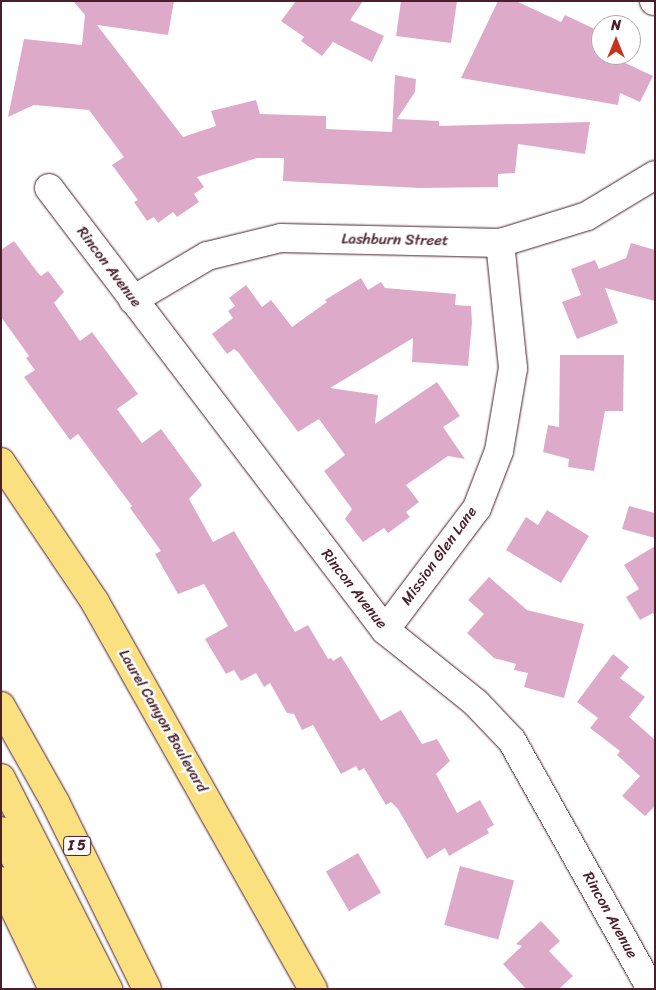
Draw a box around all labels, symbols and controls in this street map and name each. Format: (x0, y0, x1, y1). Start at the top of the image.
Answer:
text: N (611, 13, 621, 38)
north arrow (591, 15, 641, 65)
street label: Rincon Avenue (73, 223, 145, 311)
street label: Lashburn Street (341, 230, 449, 250)
street label: Mission Glen Lane (397, 503, 481, 609)
street label: Rincon Avenue (317, 545, 391, 633)
street label: Laurel Canyon Boulevard (115, 646, 211, 796)
road number: I 5 (62, 834, 92, 858)
street label: Rincon Avenue (579, 868, 641, 962)

